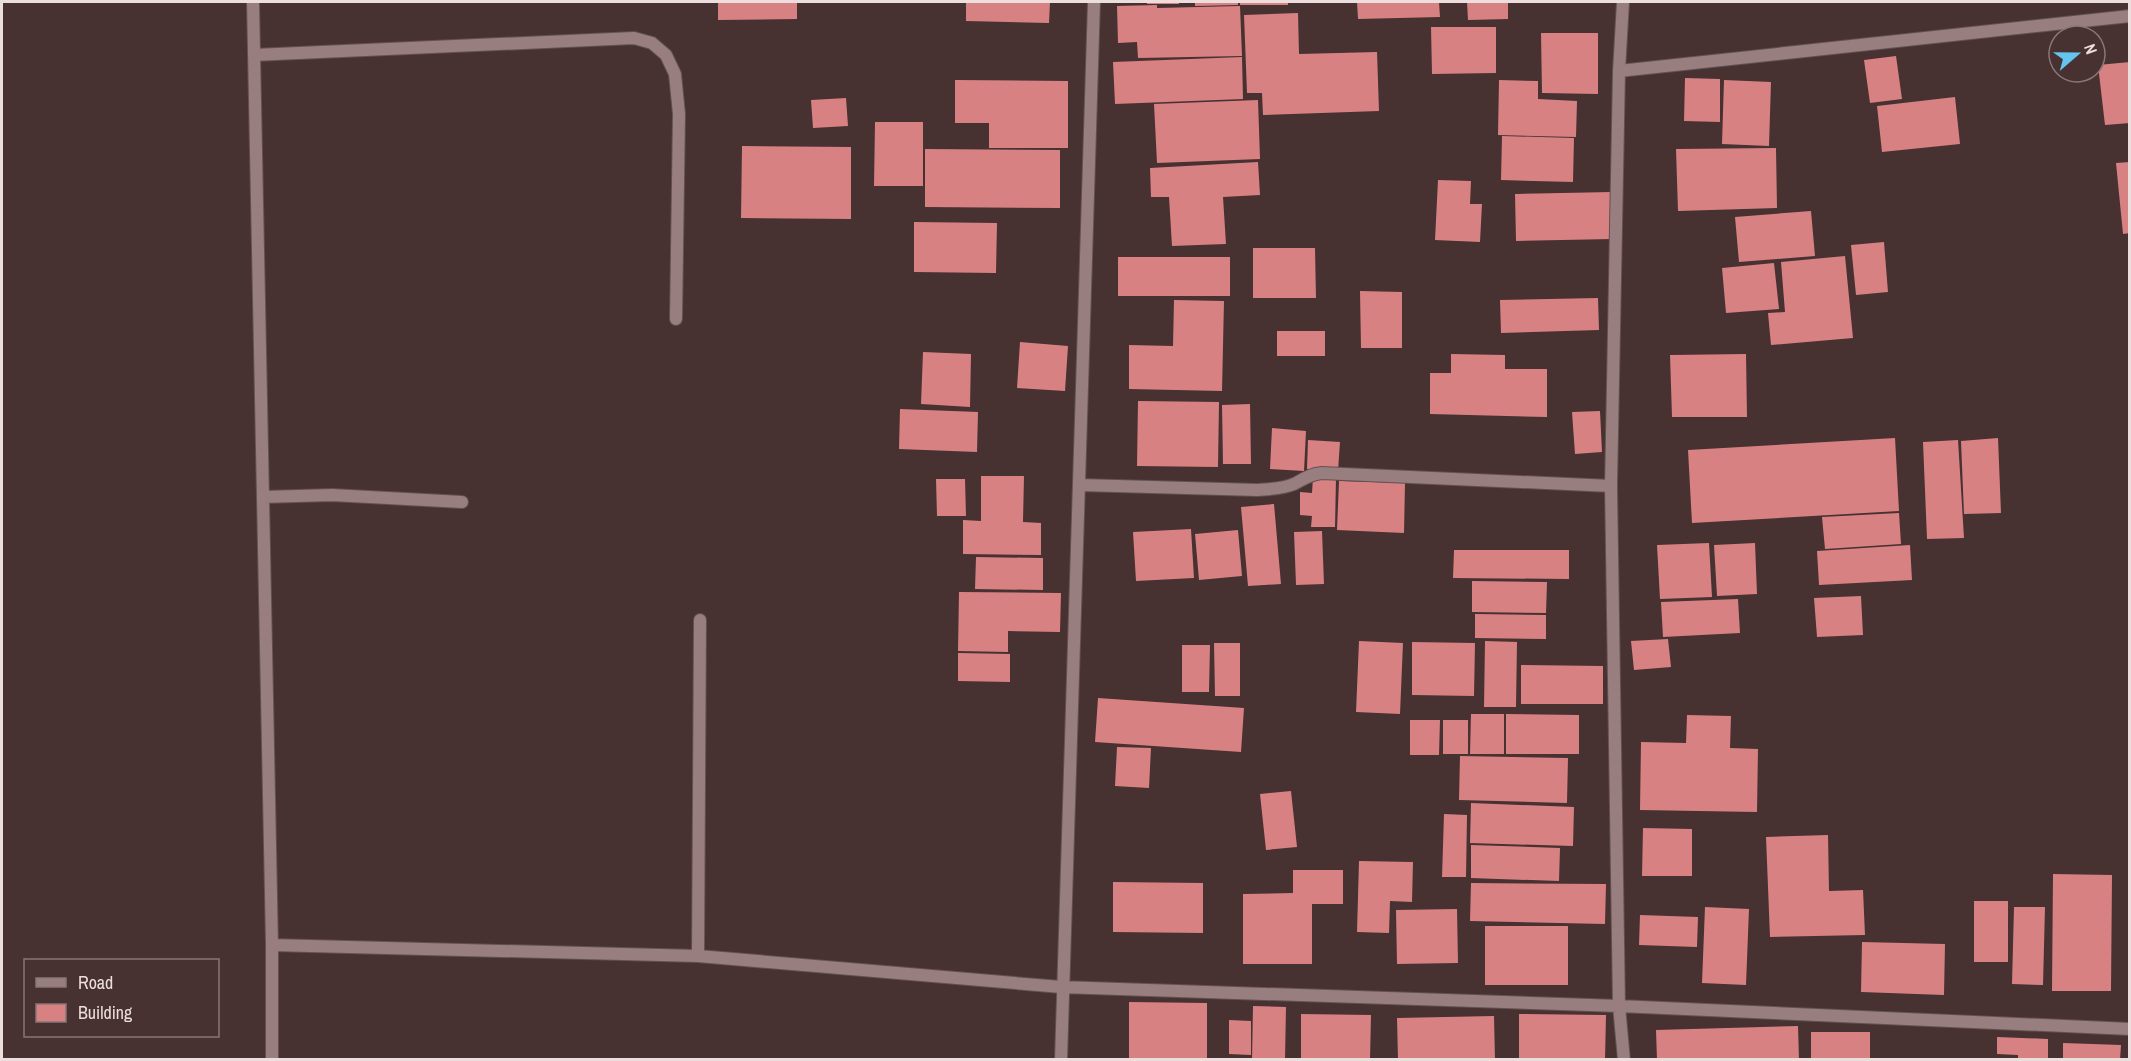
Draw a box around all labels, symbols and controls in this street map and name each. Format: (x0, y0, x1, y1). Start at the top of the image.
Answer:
north arrow (2047, 24, 2107, 84)
text: N (2079, 41, 2103, 57)
legend (24, 959, 219, 1037)
text: Road (78, 970, 113, 995)
text: Building (78, 1000, 133, 1025)

